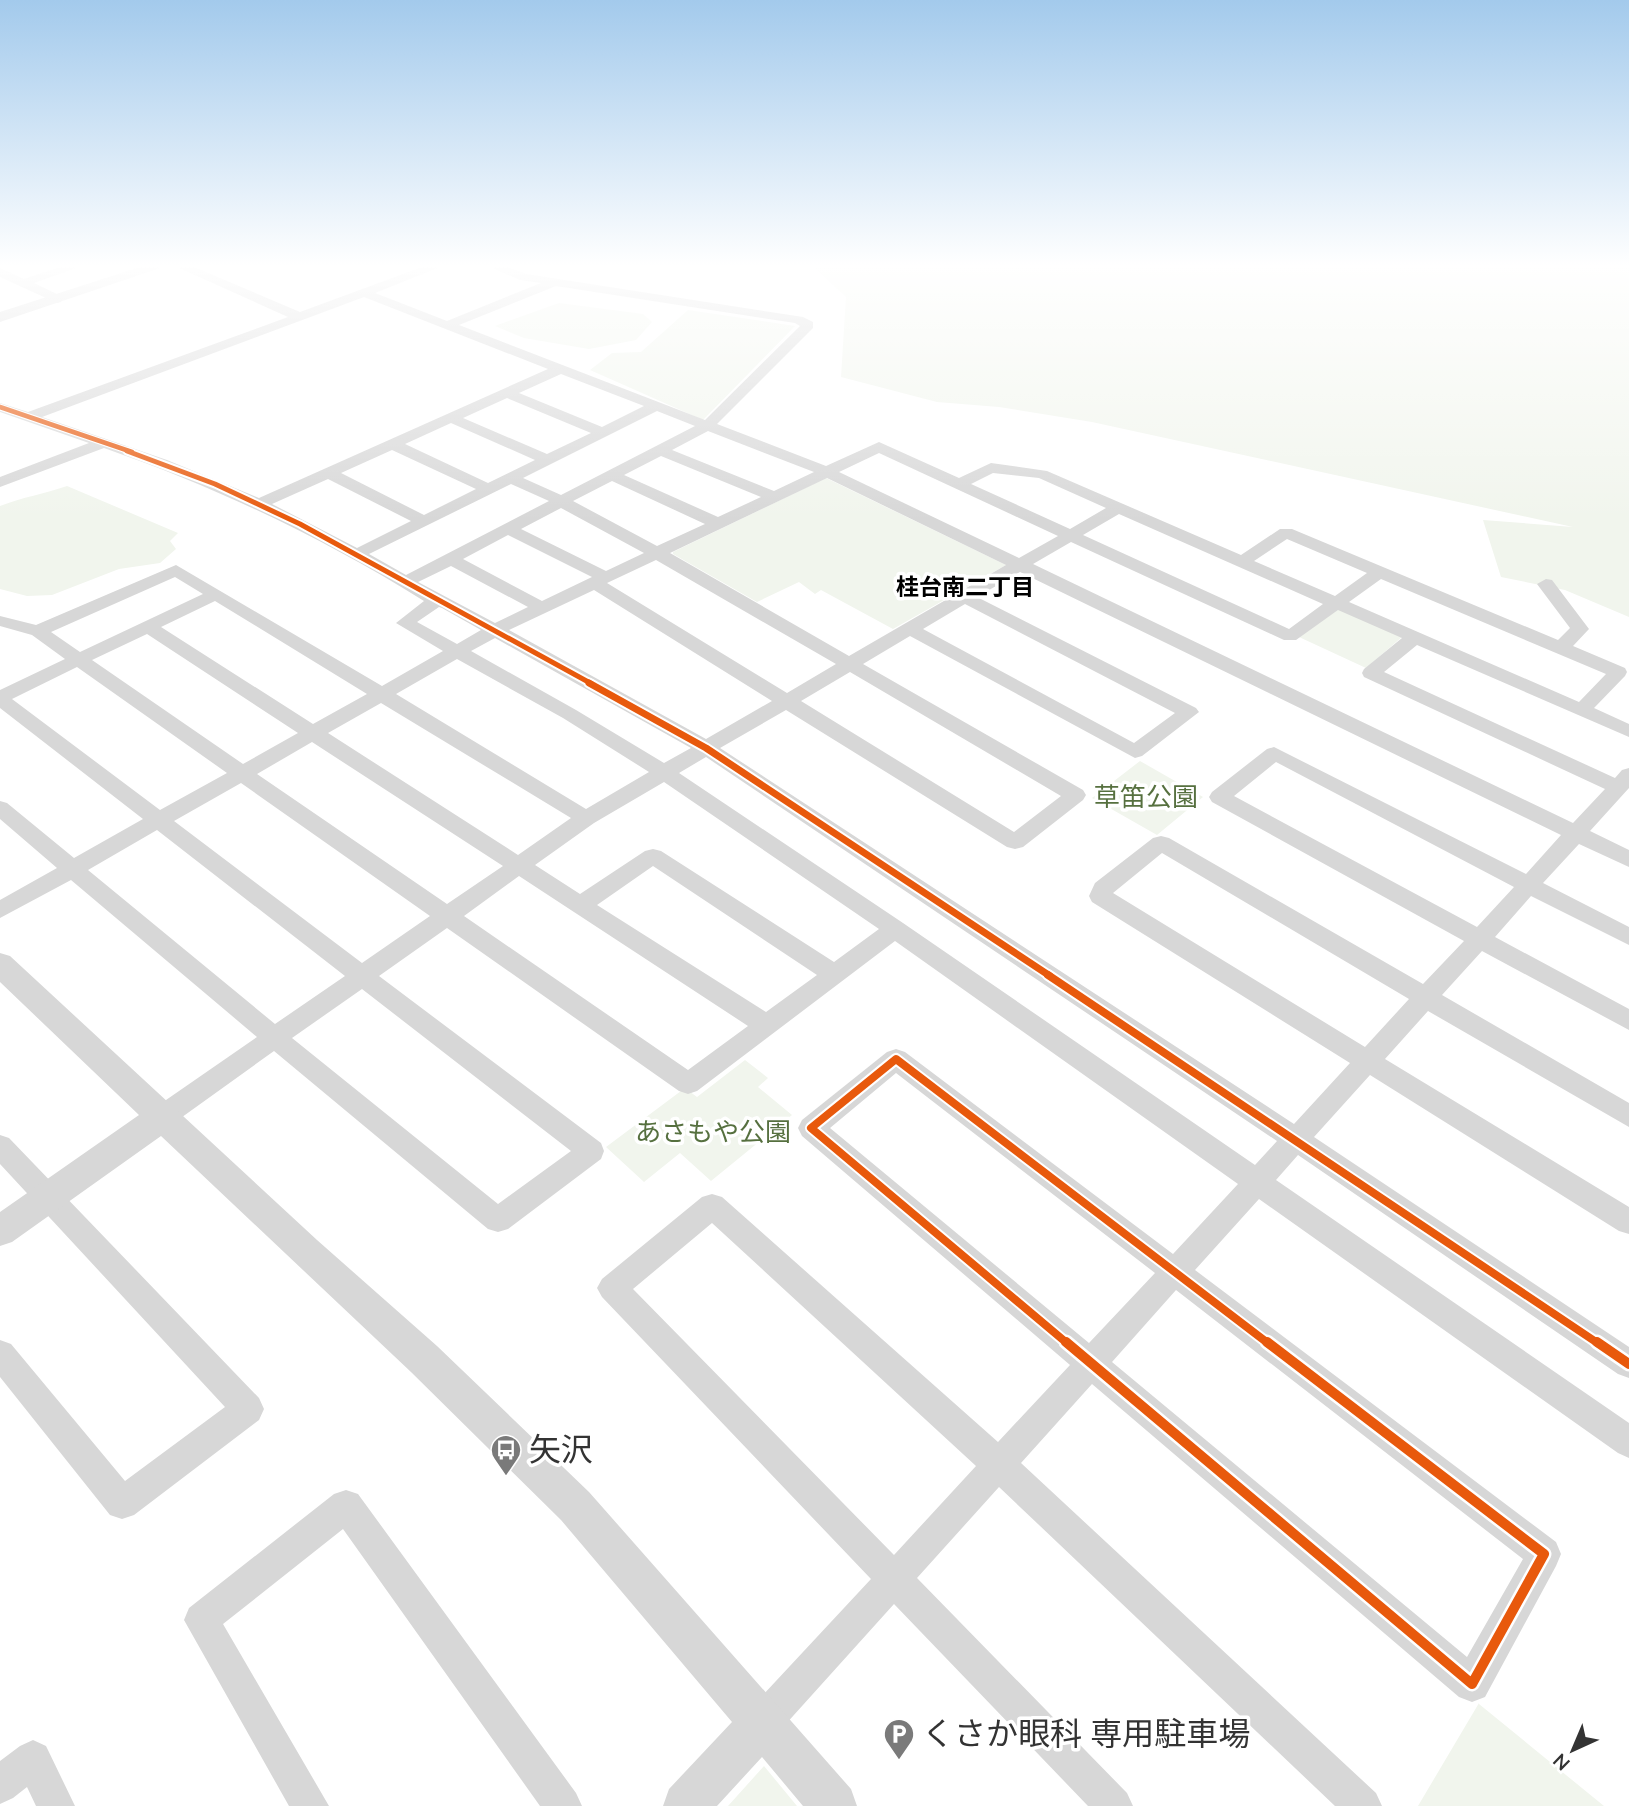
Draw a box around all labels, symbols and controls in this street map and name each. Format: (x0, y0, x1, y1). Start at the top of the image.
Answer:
district label: 桂台南二丁目 (896, 572, 1034, 601)
park label: 草笛公園 (1094, 780, 1198, 813)
park label: あさもや公園 (635, 1115, 791, 1148)
place label: 矢沢 (529, 1429, 593, 1469)
bus stop icon: 矢沢 (489, 1433, 523, 1477)
place label: くさか眼科 専用駐車場 (922, 1713, 1250, 1753)
north arrow (1538, 1715, 1608, 1785)
parking icon: くさか眼科 専用駐車場 (882, 1717, 916, 1761)
text: N (1548, 1749, 1575, 1776)

